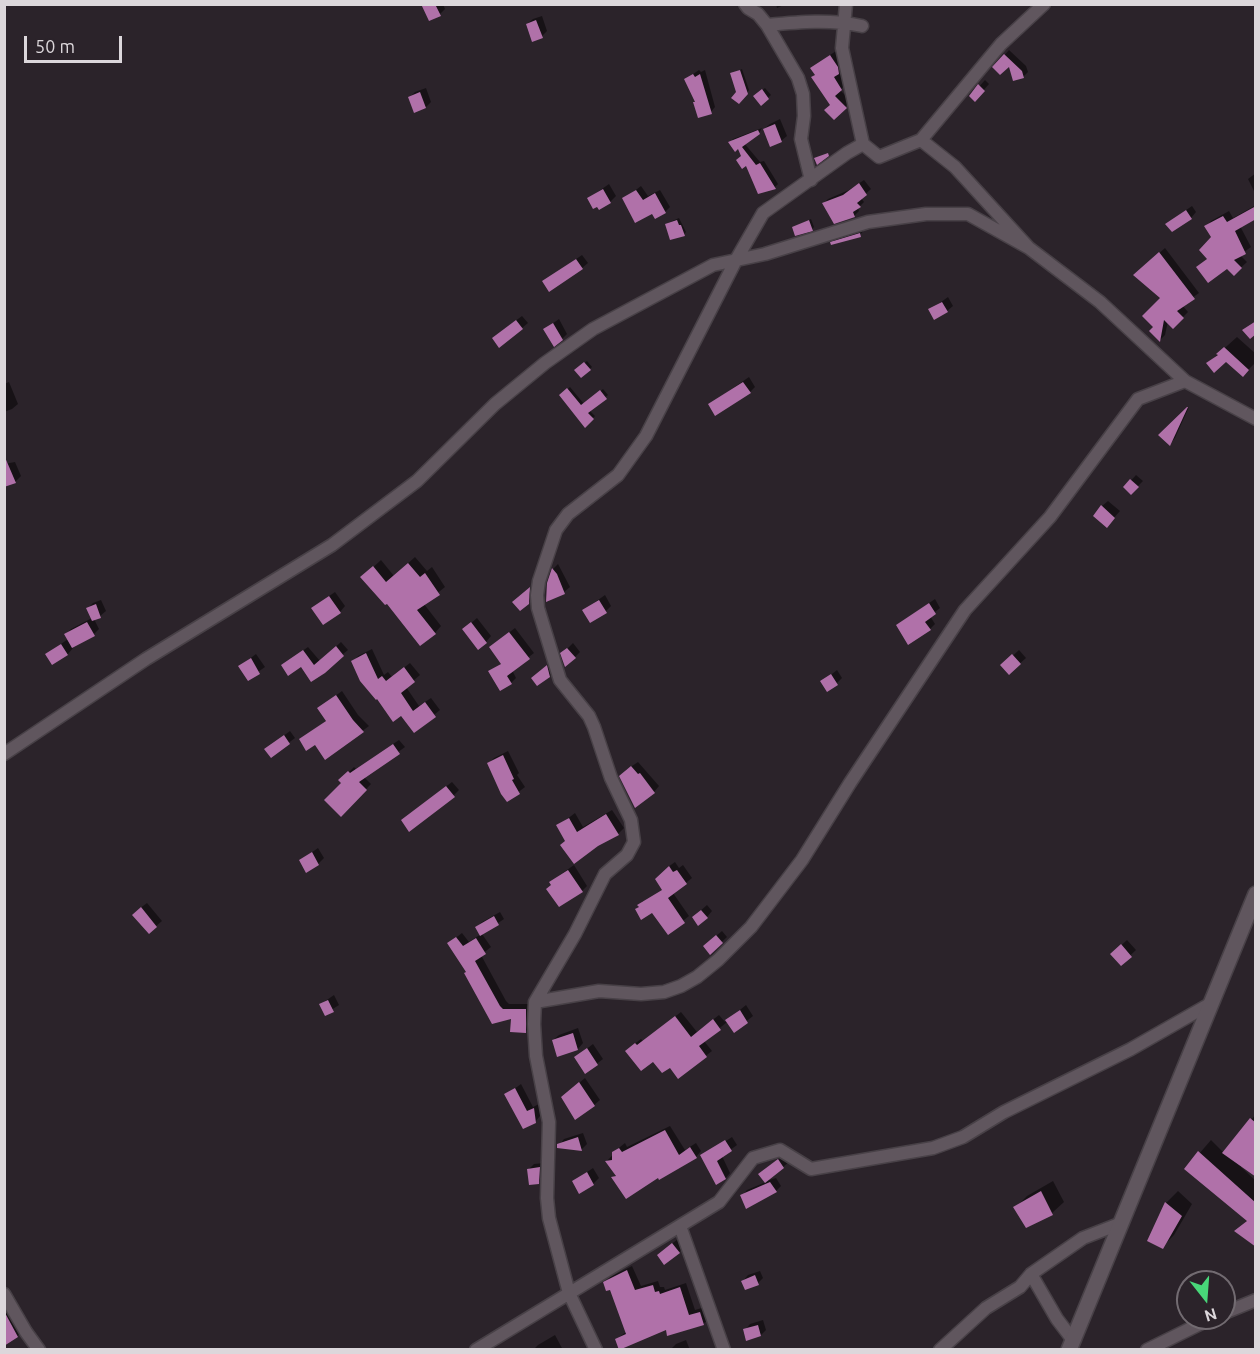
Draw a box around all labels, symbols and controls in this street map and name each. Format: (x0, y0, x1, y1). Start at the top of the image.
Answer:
scale bar (27, 24, 124, 62)
text: 50 m (35, 36, 75, 56)
north arrow (1176, 1270, 1236, 1330)
text: N (1202, 1305, 1219, 1326)

